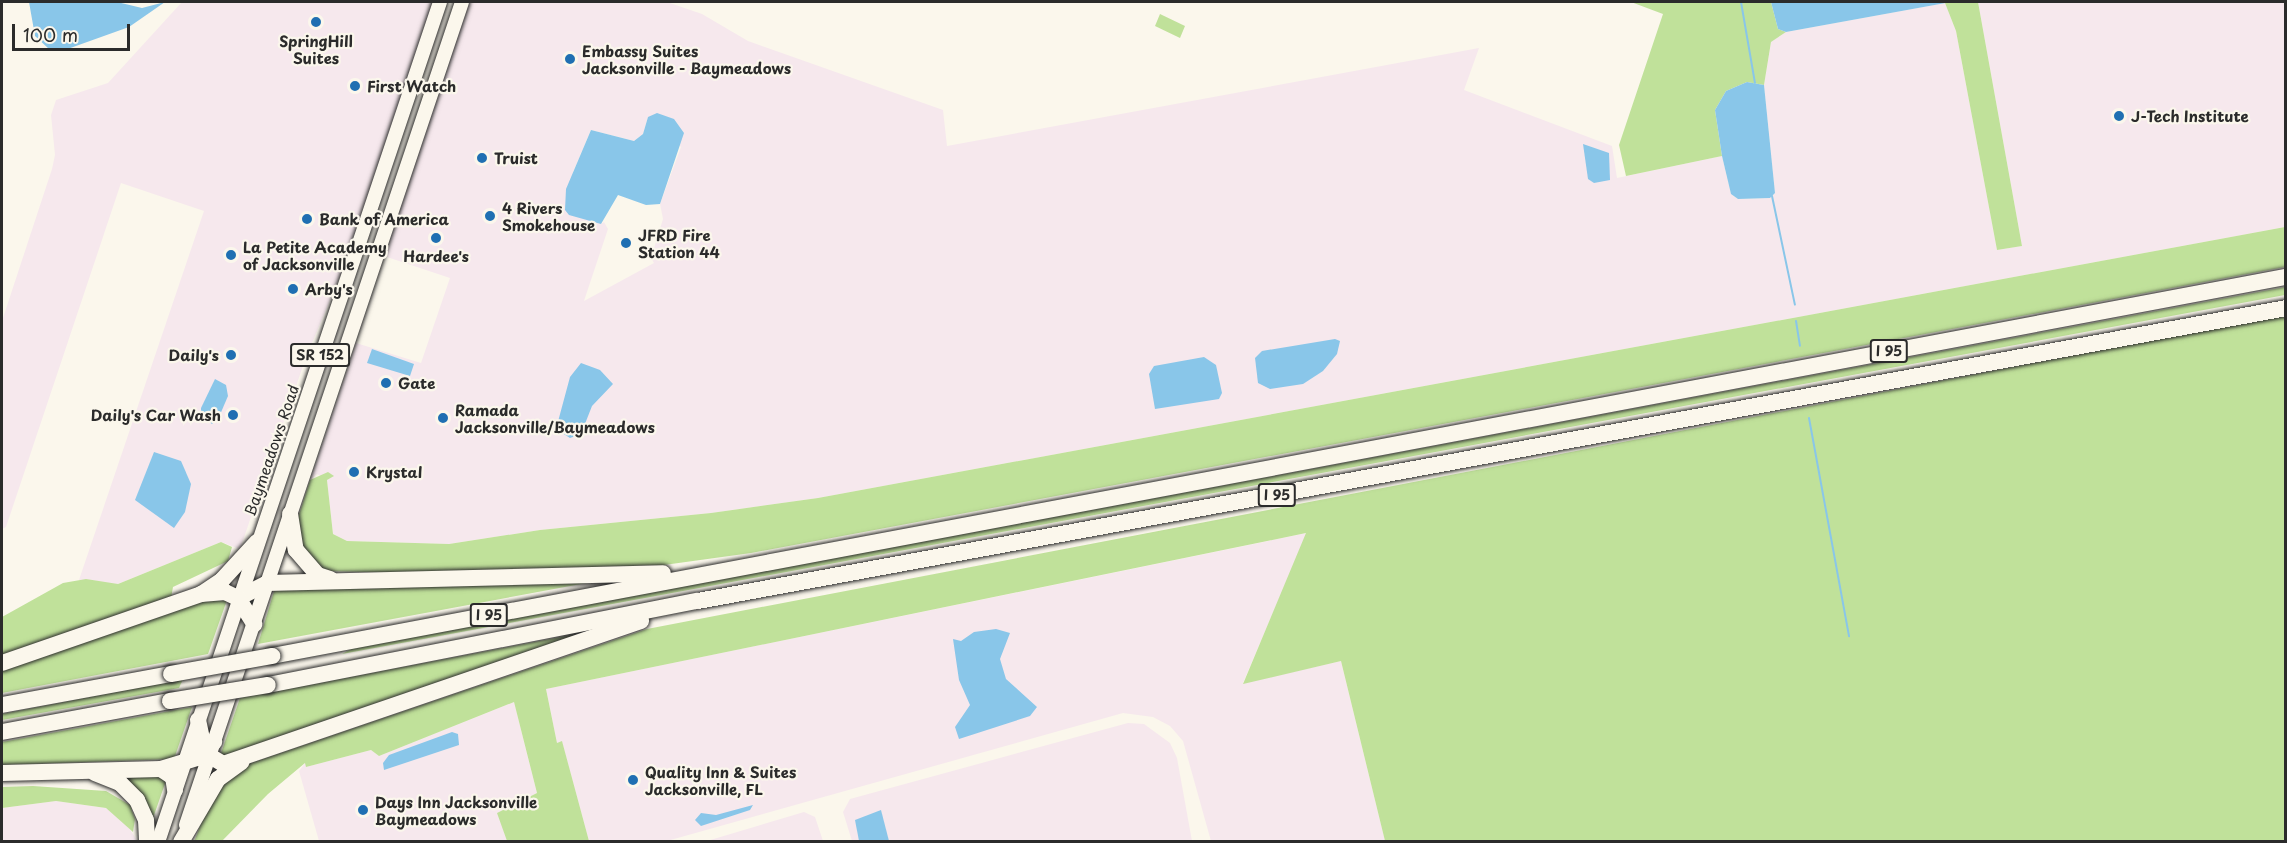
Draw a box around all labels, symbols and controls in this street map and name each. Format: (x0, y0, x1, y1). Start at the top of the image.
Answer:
scale bar (15, 12, 134, 50)
marker: SpringHill Suites (309, 15, 323, 29)
text: 100 m (23, 21, 78, 48)
place label: SpringHill Suites (279, 31, 353, 66)
place label: Embassy Suites Jacksonville - Baymeadows (582, 41, 792, 76)
marker: Embassy Suites Jacksonville - Baymeadows (563, 52, 577, 66)
place label: First Watch (367, 77, 456, 95)
marker: First Watch (348, 79, 362, 93)
place label: J-Tech Institute (2131, 107, 2249, 125)
marker: J-Tech Institute (2112, 109, 2126, 123)
place label: Truist (494, 149, 538, 167)
marker: Truist (475, 151, 489, 165)
place label: 4 Rivers Smokehouse (502, 198, 595, 233)
marker: 4 Rivers Smokehouse (483, 209, 497, 223)
place label: Bank of America (319, 210, 449, 228)
marker: Bank of America (300, 212, 314, 226)
place label: JFRD Fire Station 44 (638, 225, 720, 260)
marker: Hardee's (429, 231, 443, 245)
marker: JFRD Fire Station 44 (619, 236, 633, 250)
place label: La Petite Academy of Jacksonville (243, 237, 386, 272)
place label: Hardee's (403, 247, 469, 265)
marker: La Petite Academy of Jacksonville (224, 248, 238, 262)
place label: Arby's (305, 280, 353, 298)
marker: Arby's (286, 282, 300, 296)
road number: I 95 (1870, 340, 1908, 362)
road number: SR 152 (288, 344, 352, 366)
place label: Daily's (169, 346, 219, 364)
marker: Daily's (224, 348, 238, 362)
place label: Gate (398, 374, 435, 392)
marker: Gate (379, 376, 393, 390)
street label: Baymeadows Road (240, 382, 302, 518)
place label: Ramada Jacksonville/Baymeadows (455, 400, 655, 435)
place label: Daily's Car Wash (91, 406, 221, 424)
marker: Daily's Car Wash (226, 408, 240, 422)
marker: Ramada Jacksonville/Baymeadows (436, 411, 450, 425)
place label: Krystal (366, 463, 422, 481)
marker: Krystal (347, 465, 361, 479)
road number: I 95 (1258, 484, 1296, 506)
road number: I 95 (470, 604, 508, 626)
place label: Quality Inn & Suites Jacksonville, FL (645, 762, 798, 797)
marker: Quality Inn & Suites Jacksonville, FL (626, 773, 640, 787)
place label: Days Inn Jacksonville Baymeadows (375, 792, 538, 827)
marker: Days Inn Jacksonville Baymeadows (356, 803, 370, 817)

